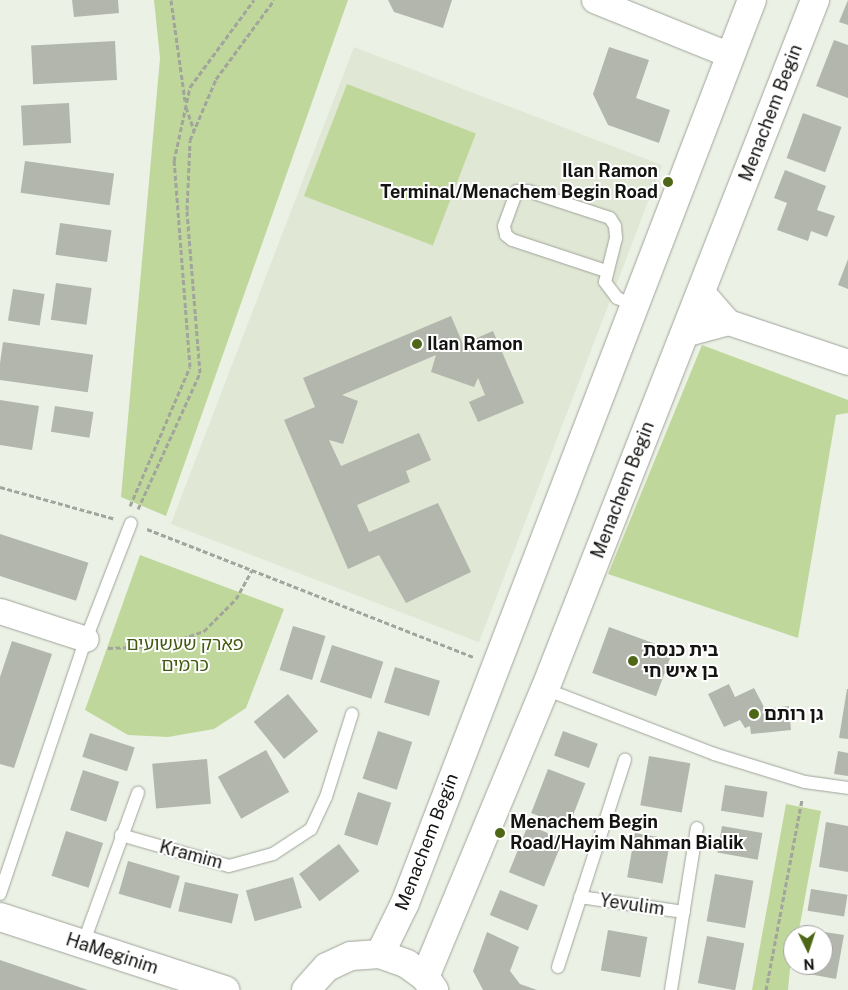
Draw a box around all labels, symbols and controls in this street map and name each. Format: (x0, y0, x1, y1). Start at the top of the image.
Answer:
street label: Menachem Begin (735, 41, 807, 185)
place label: Ilan Ramon Terminal/Menachem Begin Road (380, 161, 658, 203)
marker: Ilan Ramon Terminal/Menachem Begin Road (662, 176, 674, 188)
place label: Ilan Ramon (427, 333, 523, 355)
marker: Ilan Ramon (411, 338, 423, 350)
street label: Menachem Begin (587, 418, 659, 562)
park label: פארק שעשועים כרמים (126, 634, 244, 676)
place label: בית כנסת בן איש חי (643, 640, 718, 682)
marker: בית כנסת בן איש חי (627, 655, 639, 667)
place label: גן רותם (764, 703, 823, 725)
marker: גן רותם (748, 708, 760, 720)
street label: Menachem Begin (391, 770, 463, 914)
place label: Menachem Begin Road/Hayim Nahman Bialik (510, 812, 744, 854)
marker: Menachem Begin Road/Hayim Nahman Bialik (494, 827, 506, 839)
street label: Kramim (157, 836, 225, 874)
street label: Yevulim (598, 890, 666, 920)
north arrow (783, 925, 833, 975)
street label: HaMeginim (63, 929, 161, 979)
text: N (803, 956, 815, 972)

